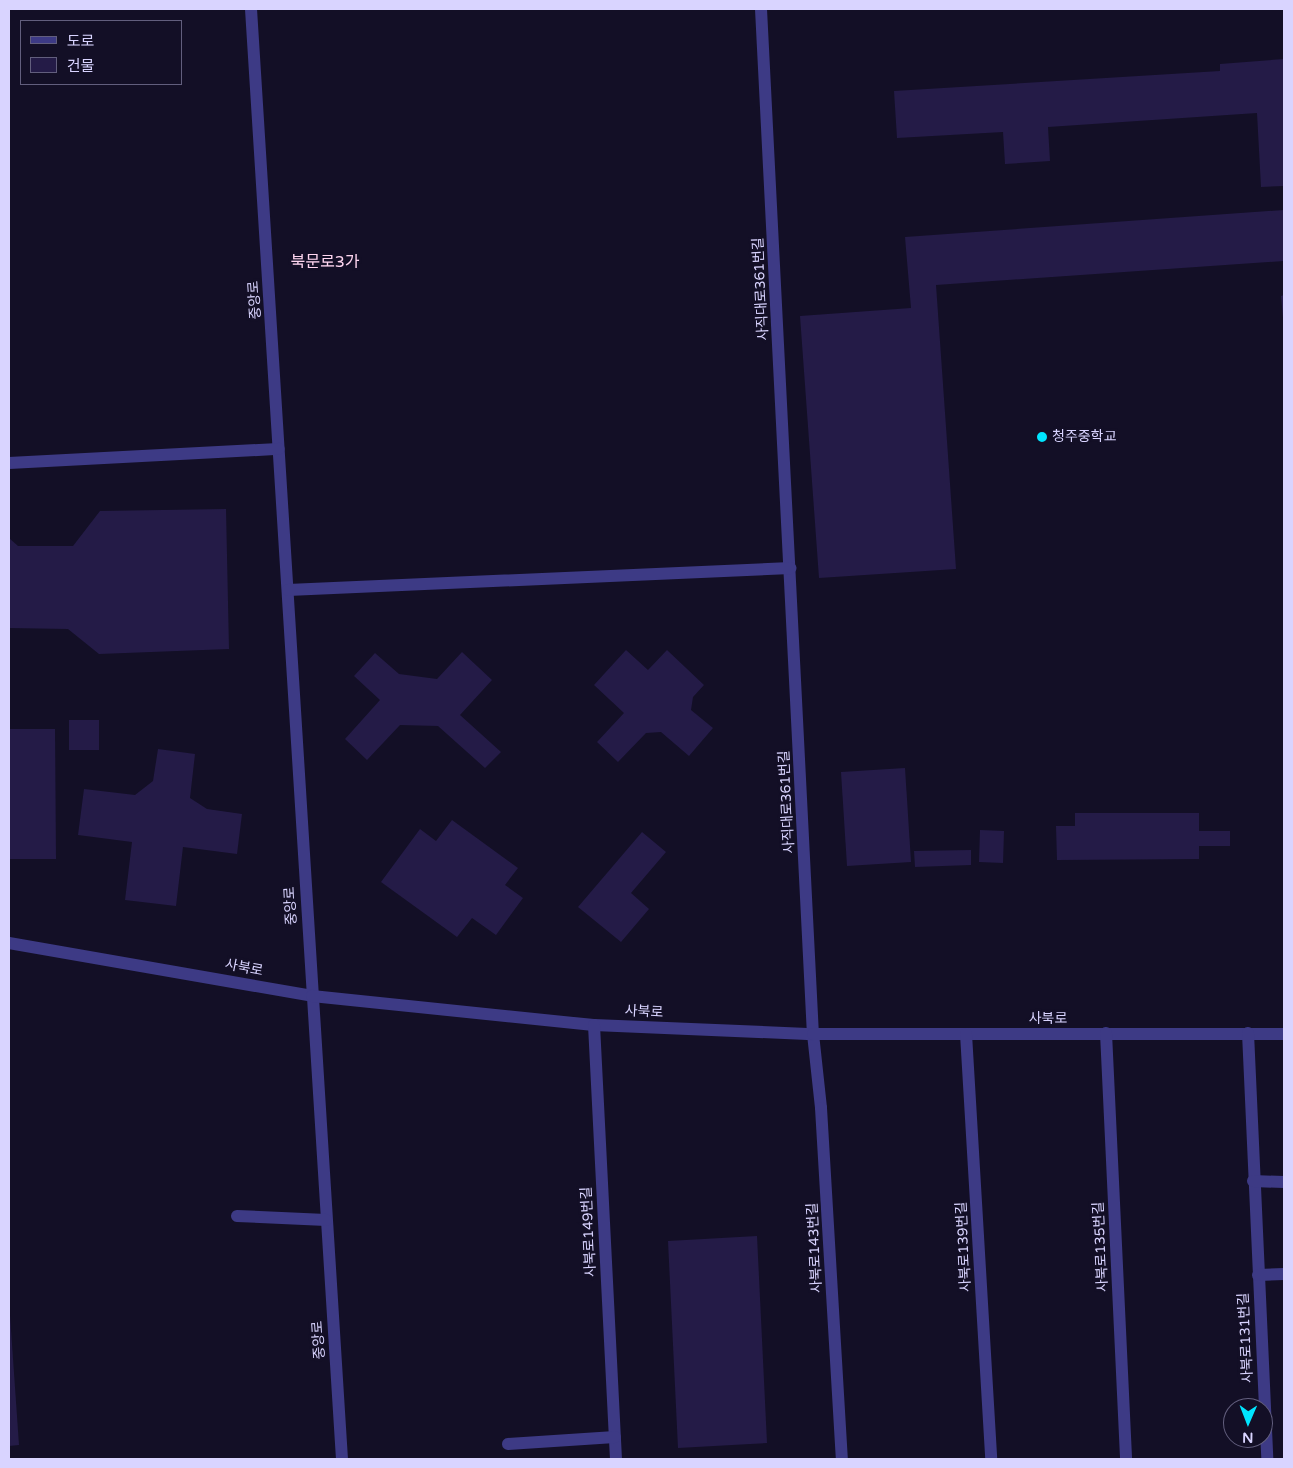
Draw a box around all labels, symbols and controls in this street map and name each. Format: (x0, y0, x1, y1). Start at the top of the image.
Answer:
legend (20, 20, 182, 85)
text: 도로 (67, 32, 95, 50)
text: 건물 (67, 57, 95, 75)
street label: 사직대로361번길 (750, 237, 772, 341)
district label: 북문로3가 (291, 252, 359, 272)
street label: 중앙로 (245, 280, 265, 320)
place label: 청주중학교 (1052, 429, 1116, 445)
marker: 청주중학교 (1036, 431, 1048, 443)
street label: 사직대로361번길 (776, 750, 798, 854)
street label: 중앙로 (282, 886, 300, 926)
street label: 사북로 (223, 956, 265, 980)
street label: 사북로 (624, 1003, 664, 1021)
street label: 사북로 (1029, 1011, 1067, 1027)
street label: 사북로149번길 (578, 1186, 600, 1278)
street label: 사북로139번길 (953, 1201, 975, 1293)
street label: 사북로135번길 (1090, 1201, 1112, 1293)
street label: 사북로143번길 (804, 1202, 826, 1294)
street label: 사북로131번길 (1235, 1292, 1257, 1384)
street label: 중앙로 (309, 1320, 329, 1360)
north arrow (1223, 1398, 1273, 1448)
text: N (1242, 1429, 1254, 1446)

